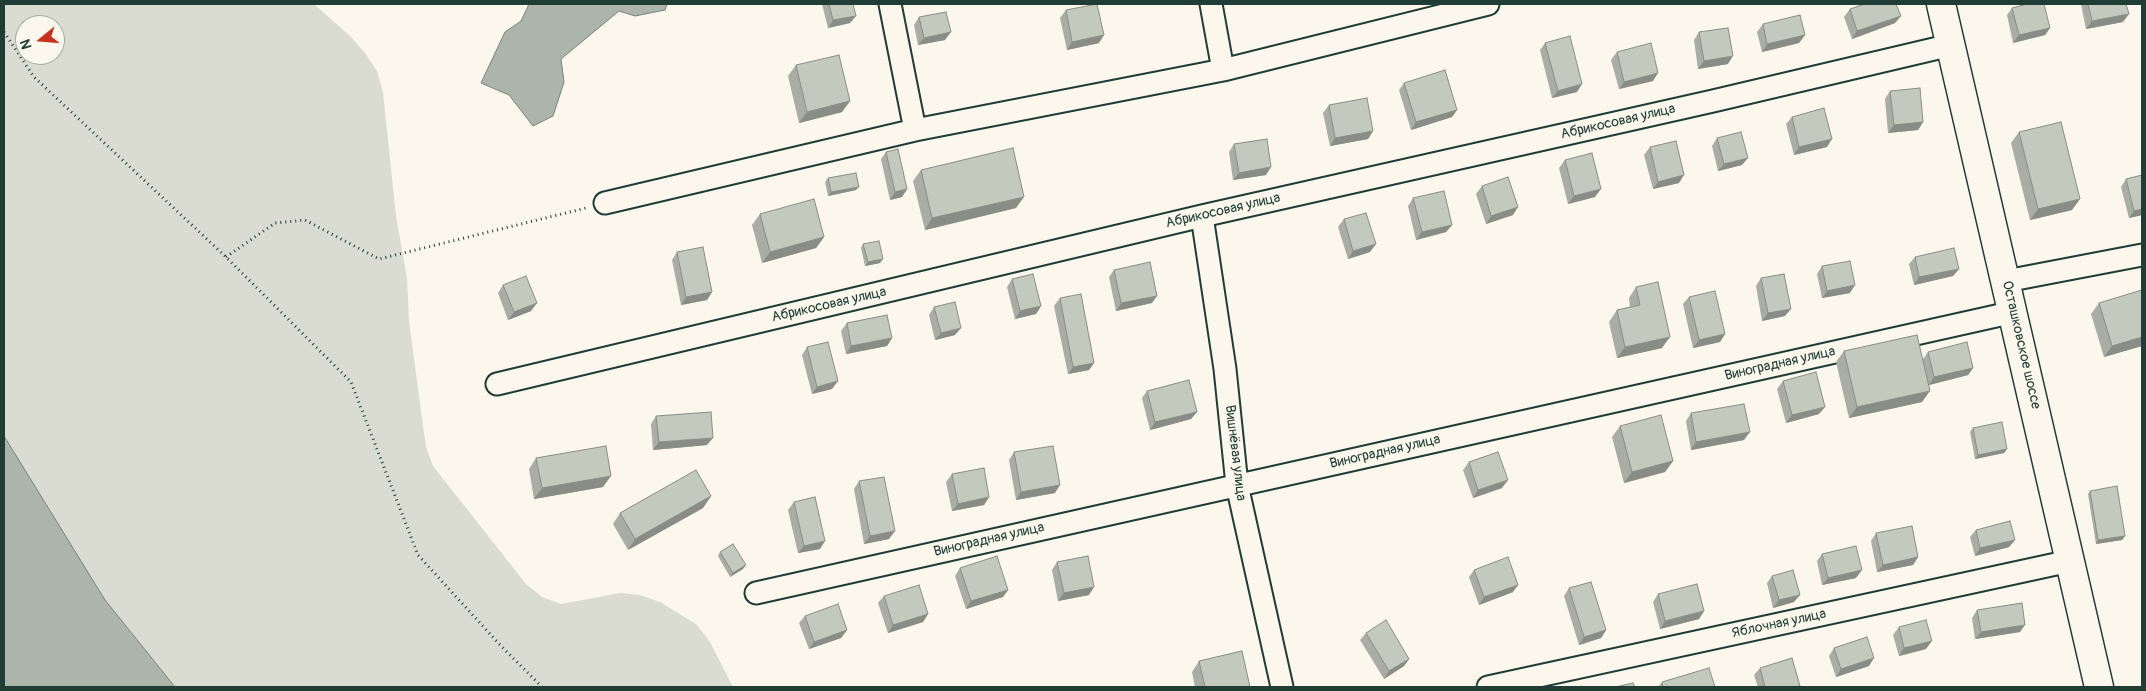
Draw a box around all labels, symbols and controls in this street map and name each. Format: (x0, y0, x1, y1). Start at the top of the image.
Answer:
north arrow (15, 15, 65, 65)
text: N (17, 37, 36, 51)
street label: Абрикосовая улица (1559, 101, 1677, 143)
street label: Абрикосовая улица (1164, 190, 1282, 232)
street label: Осташковское шоссе (1998, 279, 2044, 411)
street label: Абрикосовая улица (770, 284, 888, 326)
street label: Виноградная улица (1723, 343, 1837, 385)
street label: Вишнёвая улица (1221, 404, 1249, 502)
street label: Виноградная улица (1328, 431, 1442, 473)
street label: Виноградная улица (932, 519, 1046, 561)
street label: Яблочная улица (1730, 606, 1828, 642)

